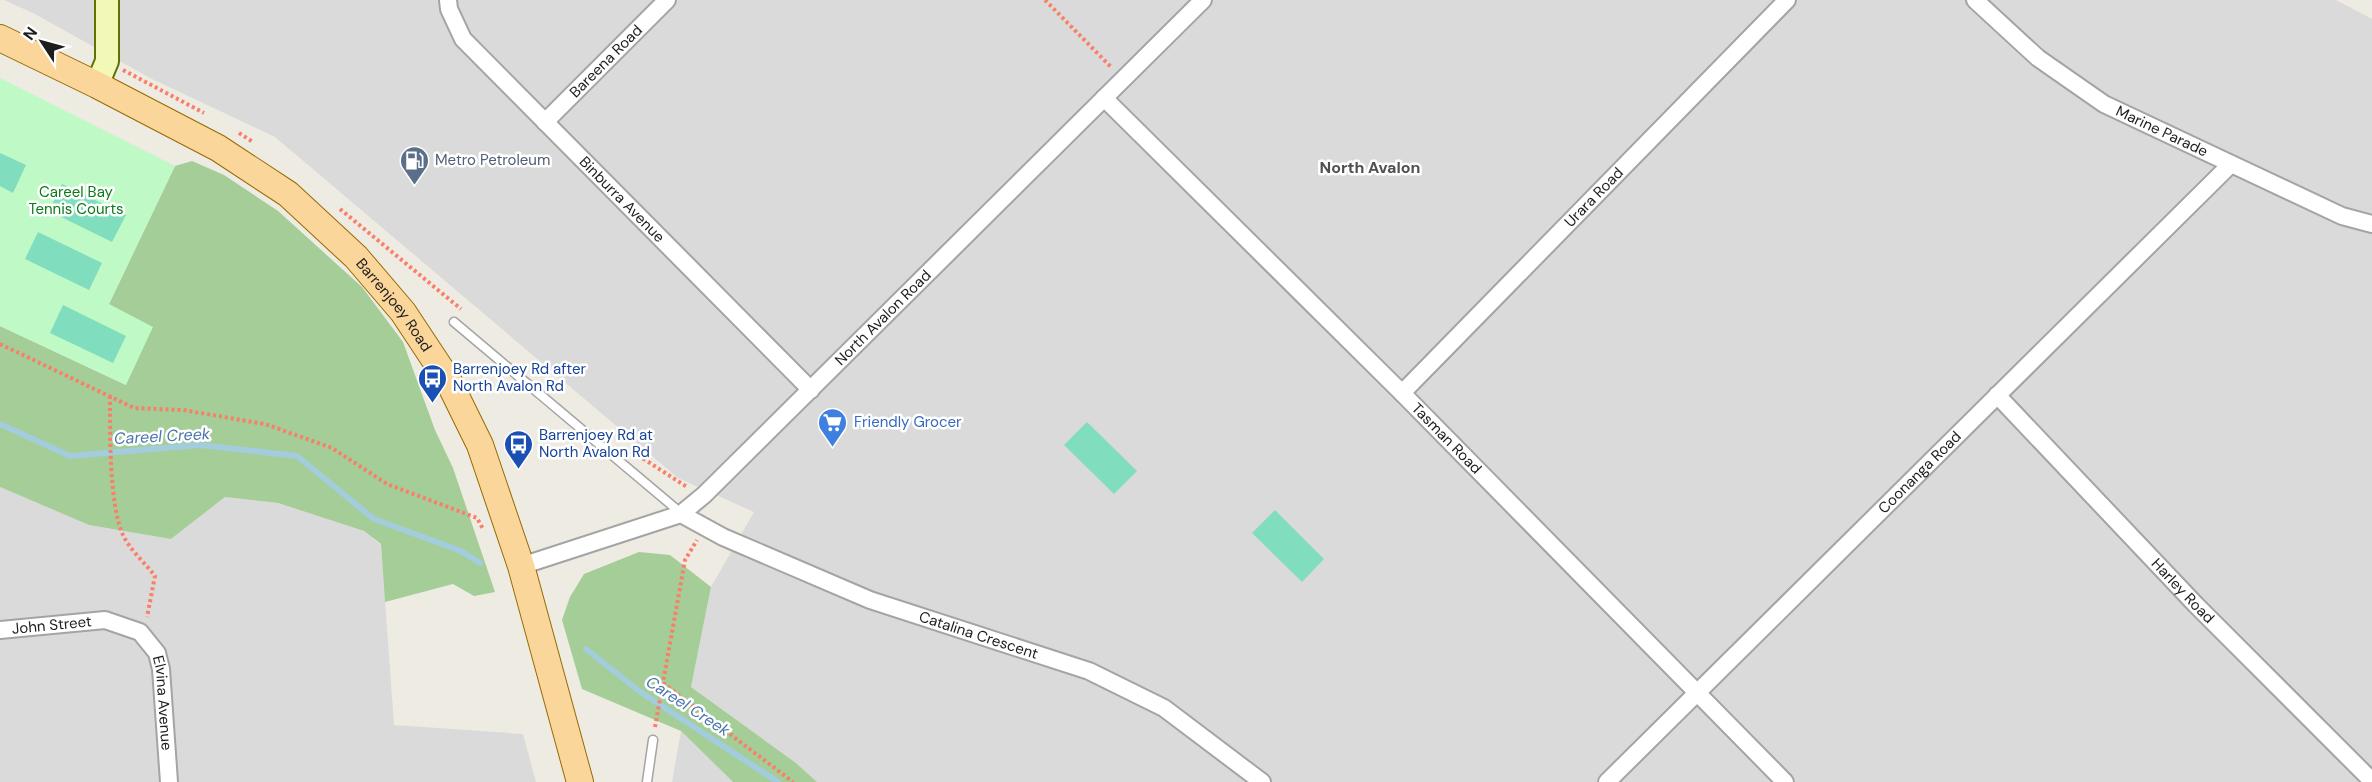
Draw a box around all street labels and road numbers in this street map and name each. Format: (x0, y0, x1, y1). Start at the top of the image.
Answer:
street label: Bareena Road (565, 20, 647, 102)
street label: Marine Parade (2113, 101, 2211, 161)
street label: Binburra Avenue (575, 152, 669, 247)
street label: Urara Road (1560, 163, 1628, 232)
street label: Barrenjoey Road (351, 254, 437, 356)
street label: North Avalon Road (830, 265, 935, 370)
street label: Tasman Road (1407, 399, 1486, 478)
street label: Coonanga Road (1874, 427, 1966, 518)
street label: Harley Road (2147, 554, 2219, 628)
street label: Catalina Crescent (916, 607, 1041, 664)
street label: John Street (11, 611, 93, 639)
street label: Elvina Avenue (148, 653, 177, 751)

